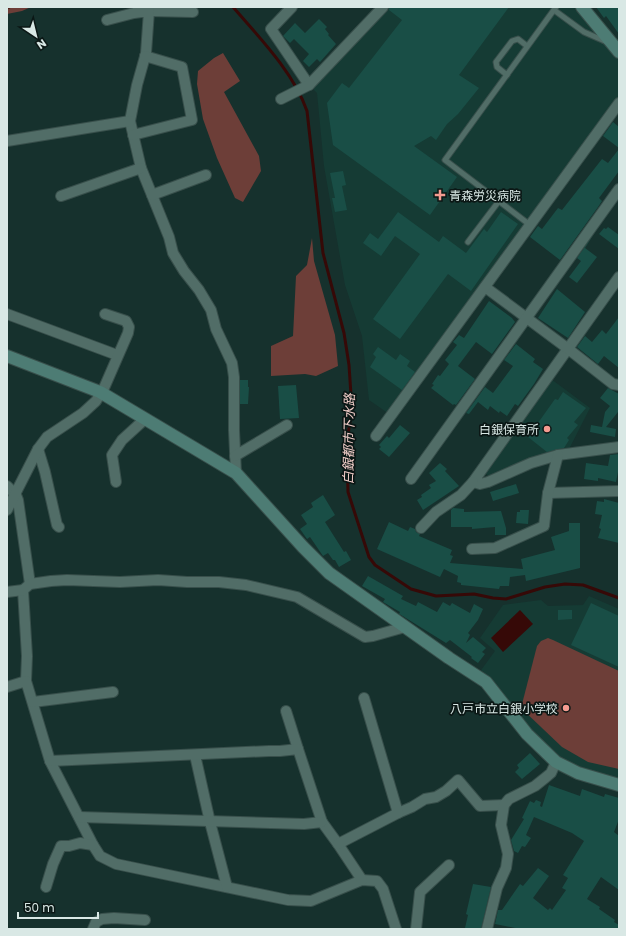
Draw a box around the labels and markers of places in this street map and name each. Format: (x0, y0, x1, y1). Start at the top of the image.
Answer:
place label: 青森労災病院 (449, 187, 521, 204)
marker: 青森労災病院 (434, 189, 446, 201)
place label: 白銀保育所 (479, 421, 539, 438)
marker: 白銀保育所 (542, 424, 552, 434)
place label: 八戸市立白銀小学校 (450, 700, 558, 717)
marker: 八戸市立白銀小学校 (561, 703, 571, 713)

